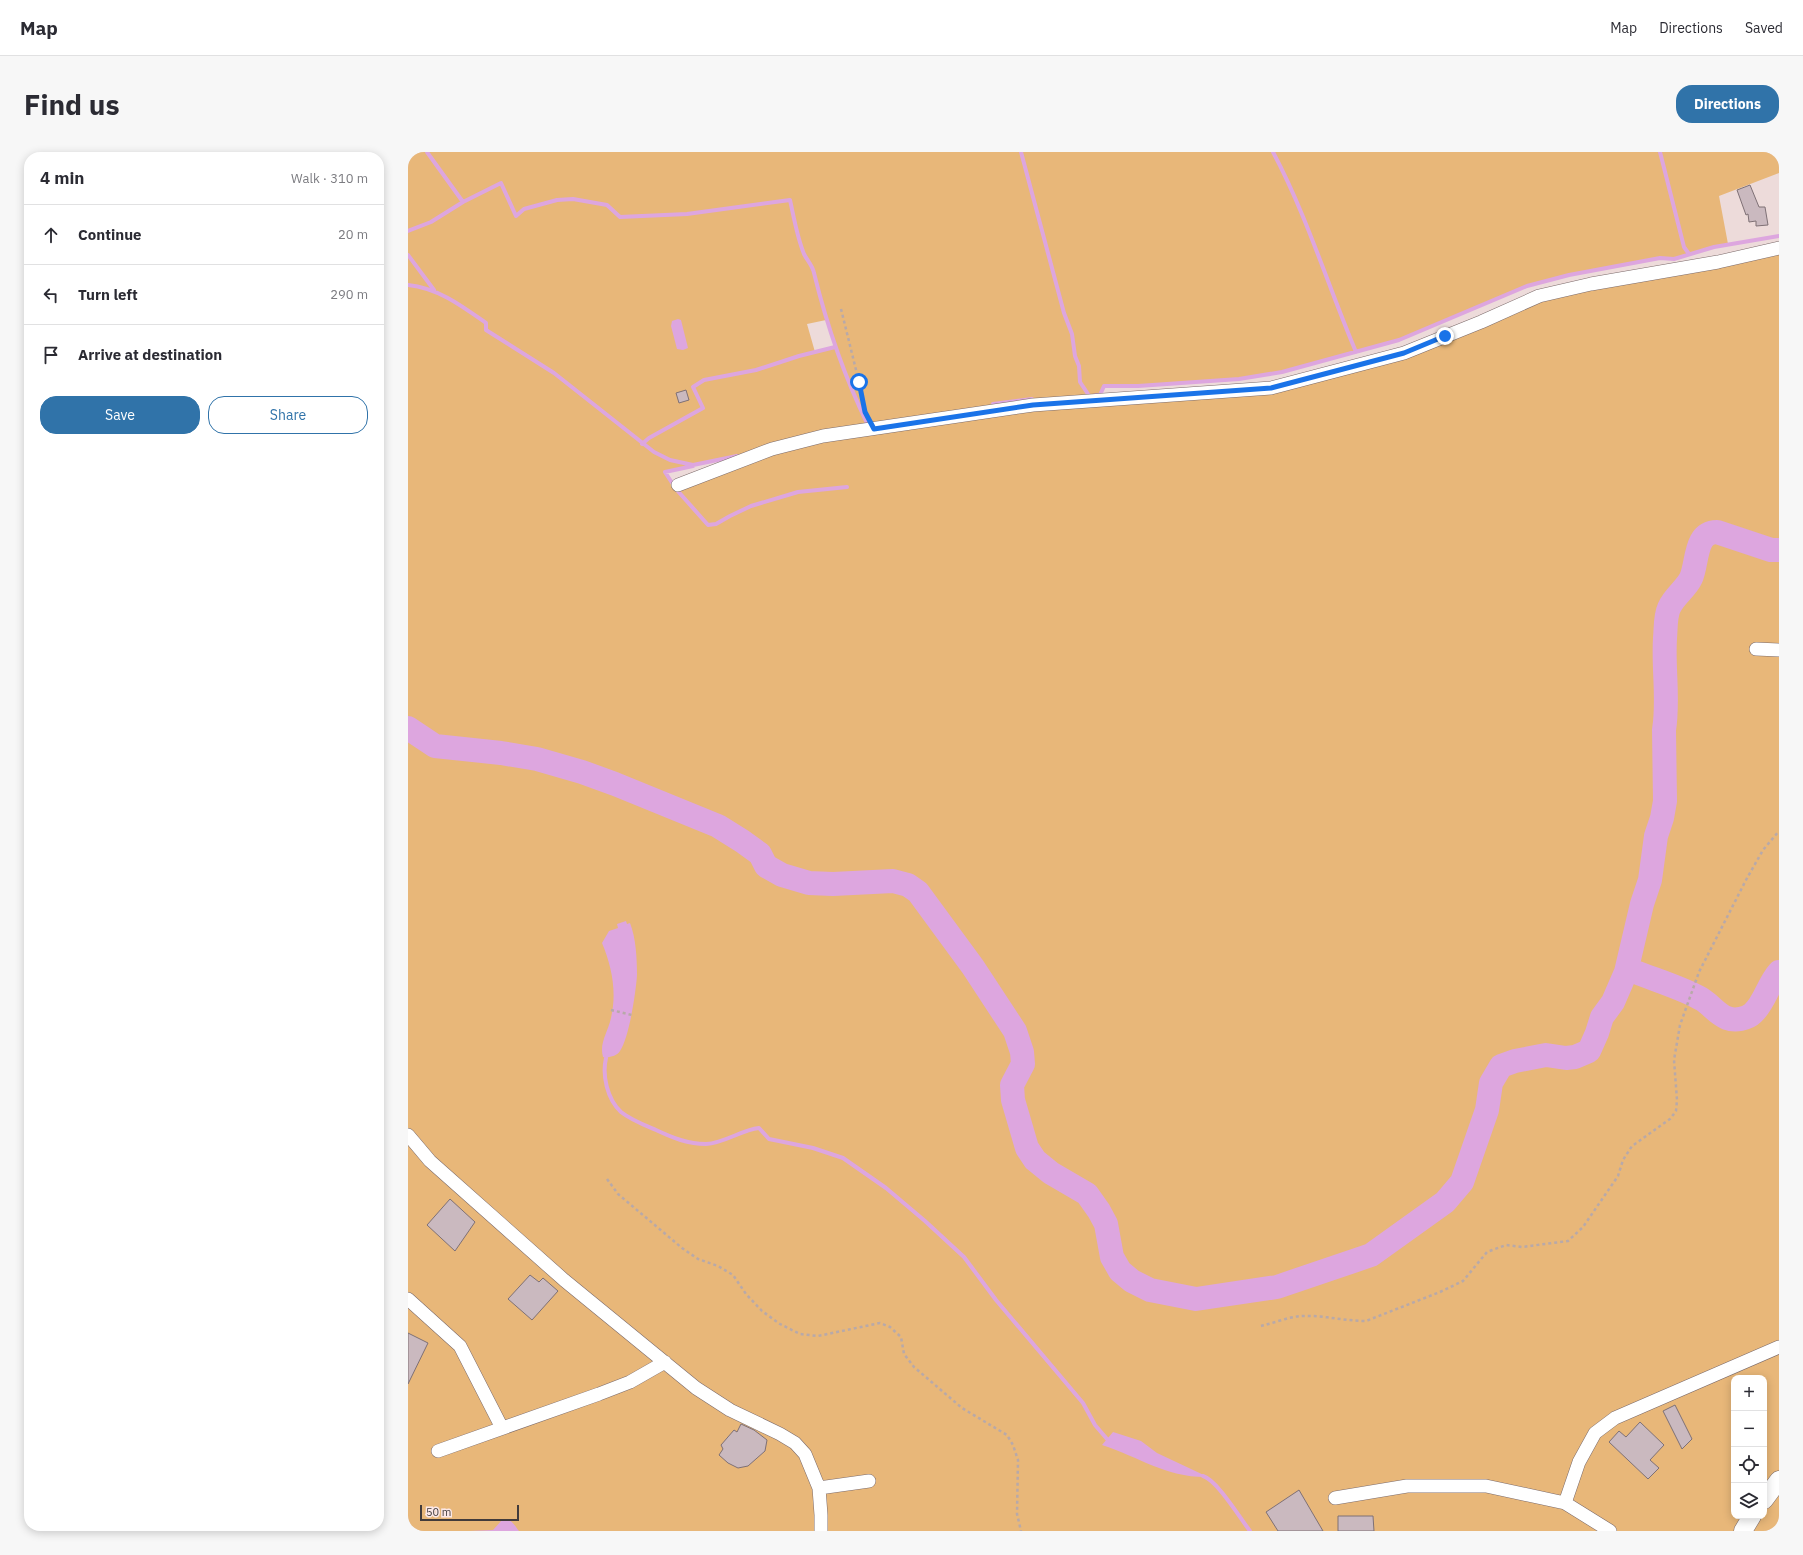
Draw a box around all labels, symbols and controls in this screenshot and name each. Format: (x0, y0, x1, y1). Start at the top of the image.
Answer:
text: Map (20, 16, 58, 40)
text: Map (1610, 19, 1637, 37)
text: Directions (1659, 19, 1723, 37)
text: Saved (1745, 19, 1783, 37)
button: Directions (1676, 85, 1779, 123)
text: Find us (24, 86, 120, 123)
text: 4 min (40, 167, 84, 189)
text: Walk · 310 m (291, 170, 368, 187)
icon: ahead (40, 224, 62, 246)
text: Continue (78, 225, 142, 244)
text: 20 m (338, 226, 368, 243)
icon: left (40, 284, 62, 306)
text: Turn left (78, 285, 138, 304)
text: 290 m (330, 286, 368, 303)
route end (1436, 327, 1454, 345)
icon: arrive (40, 344, 62, 366)
text: Arrive at destination (78, 345, 222, 364)
route start (850, 373, 868, 391)
button: Save (40, 396, 200, 434)
button: Share (208, 396, 368, 434)
map controls (1731, 1375, 1767, 1519)
button: + (1731, 1375, 1767, 1411)
button: − (1731, 1411, 1767, 1447)
button: locate (1731, 1447, 1767, 1483)
button: layers (1731, 1483, 1767, 1519)
scale bar (420, 1503, 519, 1522)
text: 50 m (426, 1505, 451, 1519)

